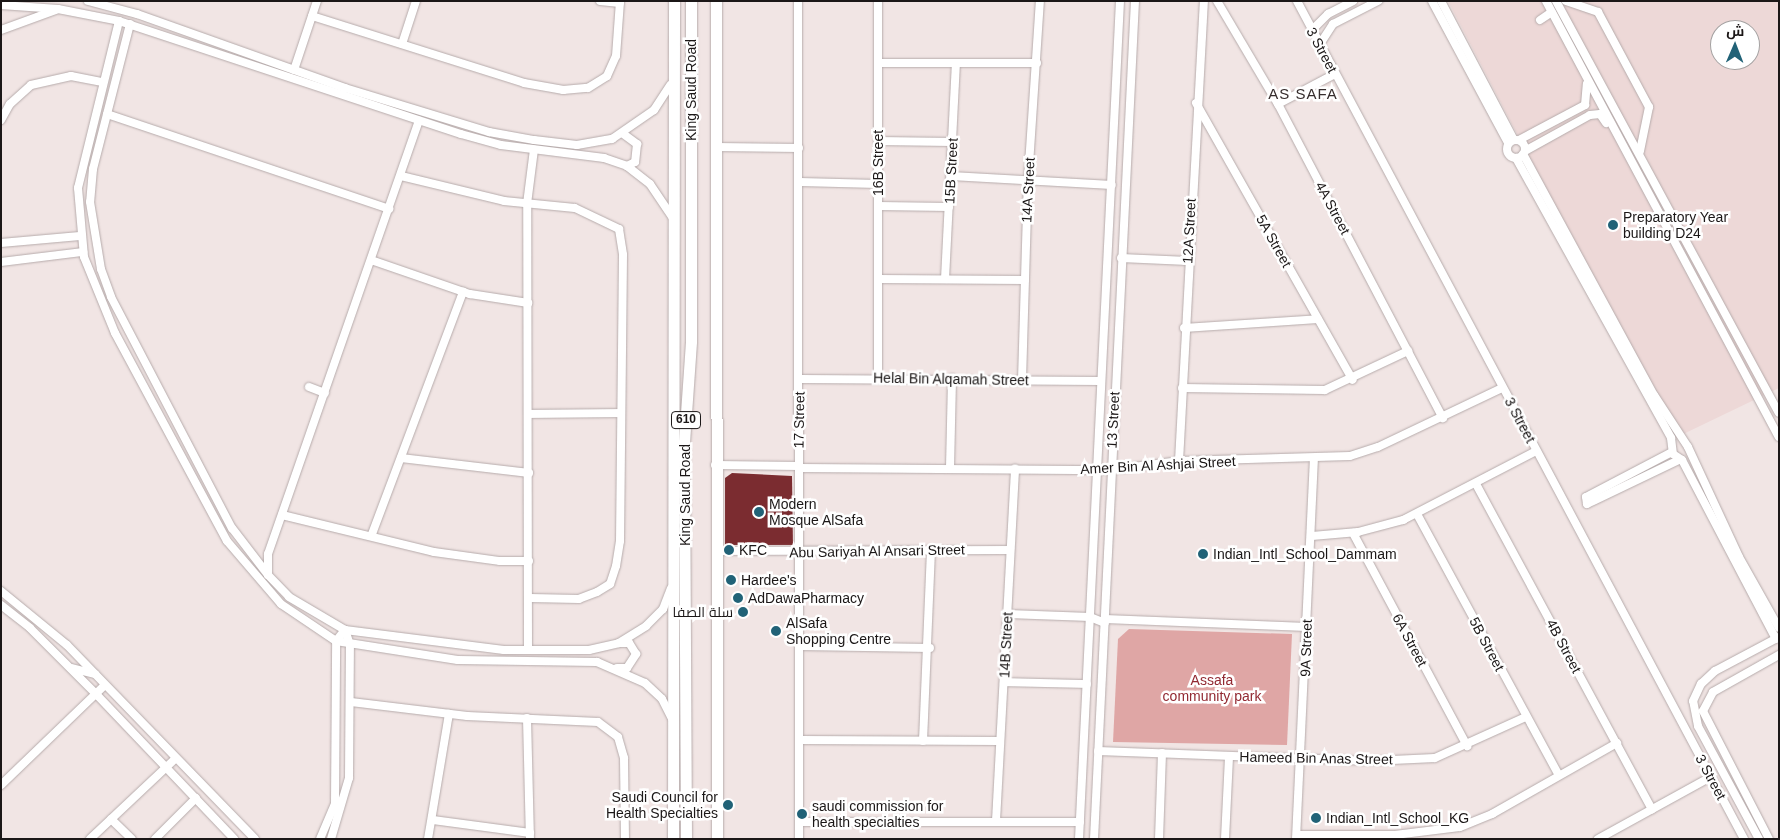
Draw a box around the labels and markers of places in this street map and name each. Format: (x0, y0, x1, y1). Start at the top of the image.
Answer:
place label: Preparatory Year building D24 (1623, 209, 1728, 242)
marker: Preparatory Year building D24 (1607, 219, 1619, 231)
place label: Modern Mosque AlSafa (769, 496, 864, 528)
marker: Modern Mosque AlSafa (753, 506, 765, 518)
place label: KFC (739, 542, 767, 558)
marker: KFC (723, 544, 735, 556)
place label: Indian_Intl_School_Dammam (1213, 546, 1397, 562)
marker: Indian_Intl_School_Dammam (1197, 548, 1209, 560)
place label: Hardee's (741, 572, 797, 588)
marker: Hardee's (725, 574, 737, 586)
place label: AdDawaPharmacy (748, 590, 864, 606)
marker: AdDawaPharmacy (732, 592, 744, 604)
place label: سلة الصفا (673, 604, 733, 620)
marker: سلة الصفا (737, 606, 749, 618)
place label: AlSafa Shopping Centre (786, 615, 891, 648)
marker: AlSafa Shopping Centre (770, 625, 782, 637)
place label: Saudi Council for Health Specialties (606, 789, 718, 822)
place label: saudi commission for health specialties (812, 798, 943, 830)
marker: Saudi Council for Health Specialties (722, 799, 734, 811)
marker: saudi commission for health specialties (796, 808, 808, 820)
place label: Indian_Intl_School_KG (1326, 810, 1469, 826)
marker: Indian_Intl_School_KG (1310, 812, 1322, 824)

